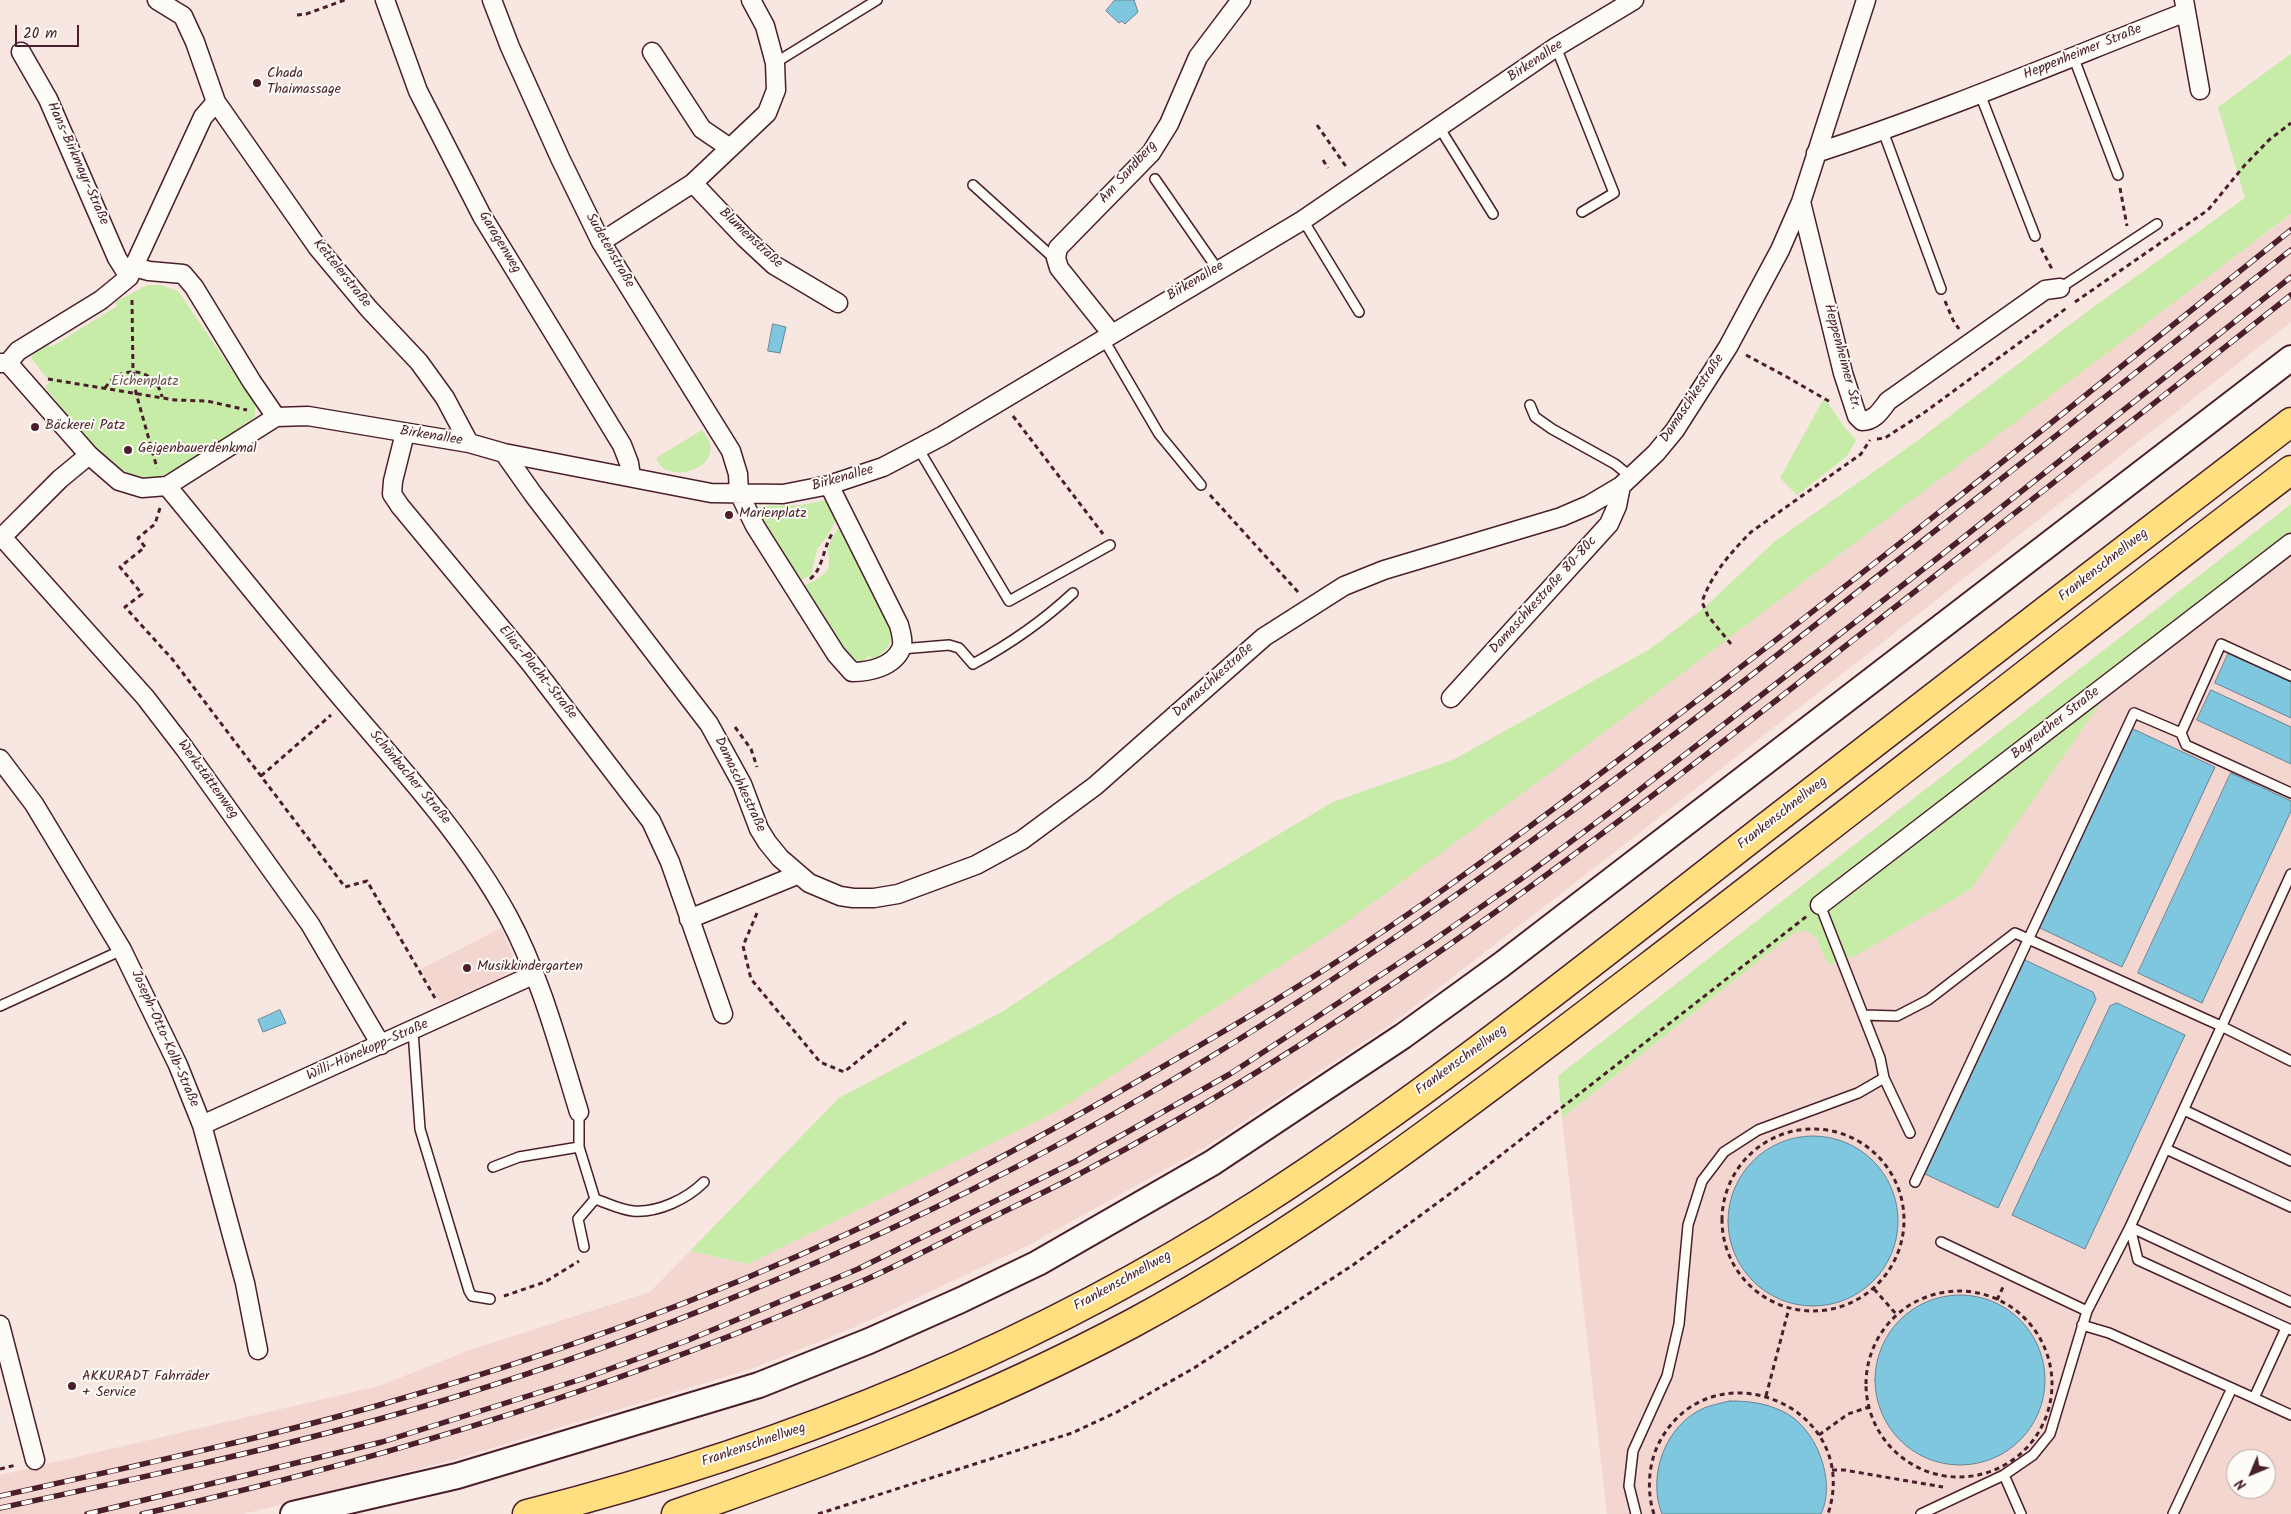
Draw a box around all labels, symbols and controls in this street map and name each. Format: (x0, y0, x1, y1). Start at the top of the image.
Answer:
scale bar (18, 15, 81, 47)
text: 20 m (23, 22, 57, 46)
street label: Heppenheimer Straße (2021, 22, 2145, 84)
street label: Birkenallee (1505, 37, 1567, 87)
place label: Chada Thaimassage (267, 67, 341, 100)
marker: Chada Thaimassage (251, 77, 263, 89)
street label: Hans-Birkmayr-Straße (42, 100, 112, 228)
street label: Am Sandberg (1096, 138, 1162, 208)
street label: Blumenstraße (715, 205, 785, 273)
street label: Garagenweg (474, 209, 524, 277)
street label: Sudetenstraße (581, 211, 637, 291)
street label: Kettelerstraße (308, 236, 374, 312)
street label: Birkenallee (1165, 259, 1227, 305)
street label: Heppenheimer Str. (1819, 302, 1863, 412)
street label: Damaschkestraße (1657, 352, 1729, 446)
park label: Eichenplatz (111, 375, 179, 391)
place label: Bäckerei Patz (45, 419, 125, 435)
marker: Bäckerei Patz (29, 421, 41, 433)
street label: Birkenallee (398, 424, 464, 450)
place label: Geigenbauerdenkmal (138, 442, 257, 458)
marker: Geigenbauerdenkmal (122, 444, 134, 456)
street label: Birkenallee (810, 462, 876, 496)
place label: Marienplatz (739, 507, 807, 523)
marker: Marienplatz (723, 509, 735, 521)
street label: Frankenschnellweg (2056, 526, 2152, 606)
street label: Damaschkestraße 80-80c (1487, 534, 1601, 658)
street label: Elias-Placht-Straße (494, 623, 580, 723)
street label: Damaschkestraße (1170, 640, 1258, 722)
street label: Bayreuther Straße (2008, 684, 2104, 764)
street label: Schönbacher Straße (365, 728, 453, 828)
street label: Damaschkestraße (710, 735, 768, 835)
street label: Werkstättenweg (173, 737, 241, 823)
street label: Frankenschnellweg (1735, 774, 1831, 854)
place label: Musikkindergarten (477, 960, 583, 976)
marker: Musikkindergarten (461, 962, 473, 974)
street label: Joseph-Otto-Kolb-Straße (126, 968, 202, 1110)
street label: Willi-Hönekopp-Straße (304, 1017, 432, 1085)
street label: Frankenschnellweg (1413, 1022, 1511, 1100)
street label: Frankenschnellweg (1071, 1248, 1175, 1316)
place label: AKKURADT Fahrräder + Service (82, 1370, 209, 1402)
marker: AKKURADT Fahrräder + Service (66, 1380, 78, 1392)
street label: Frankenschnellweg (700, 1420, 808, 1472)
north arrow (2226, 1449, 2276, 1499)
text: N (2230, 1473, 2252, 1495)

